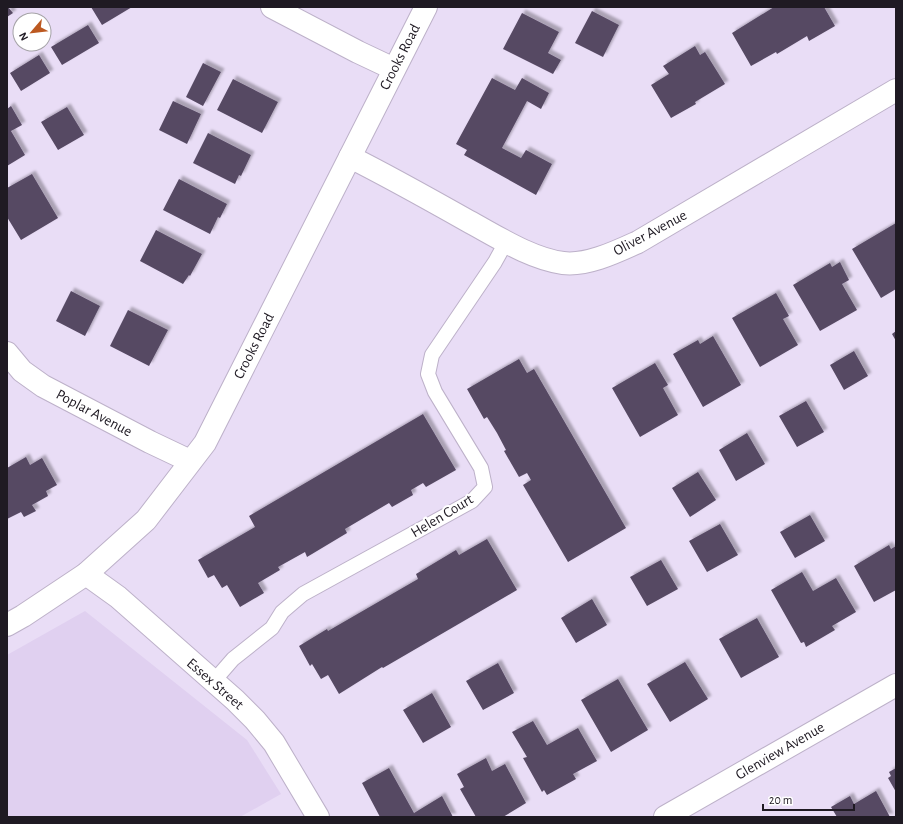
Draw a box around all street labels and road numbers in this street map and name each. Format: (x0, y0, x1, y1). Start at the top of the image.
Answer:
street label: Crooks Road (377, 21, 423, 92)
street label: Oliver Avenue (611, 207, 689, 259)
street label: Crooks Road (231, 310, 277, 381)
street label: Poplar Avenue (54, 387, 135, 439)
street label: Helen Court (408, 492, 476, 540)
street label: Essex Street (184, 656, 246, 713)
street label: Glenview Avenue (733, 719, 827, 783)

